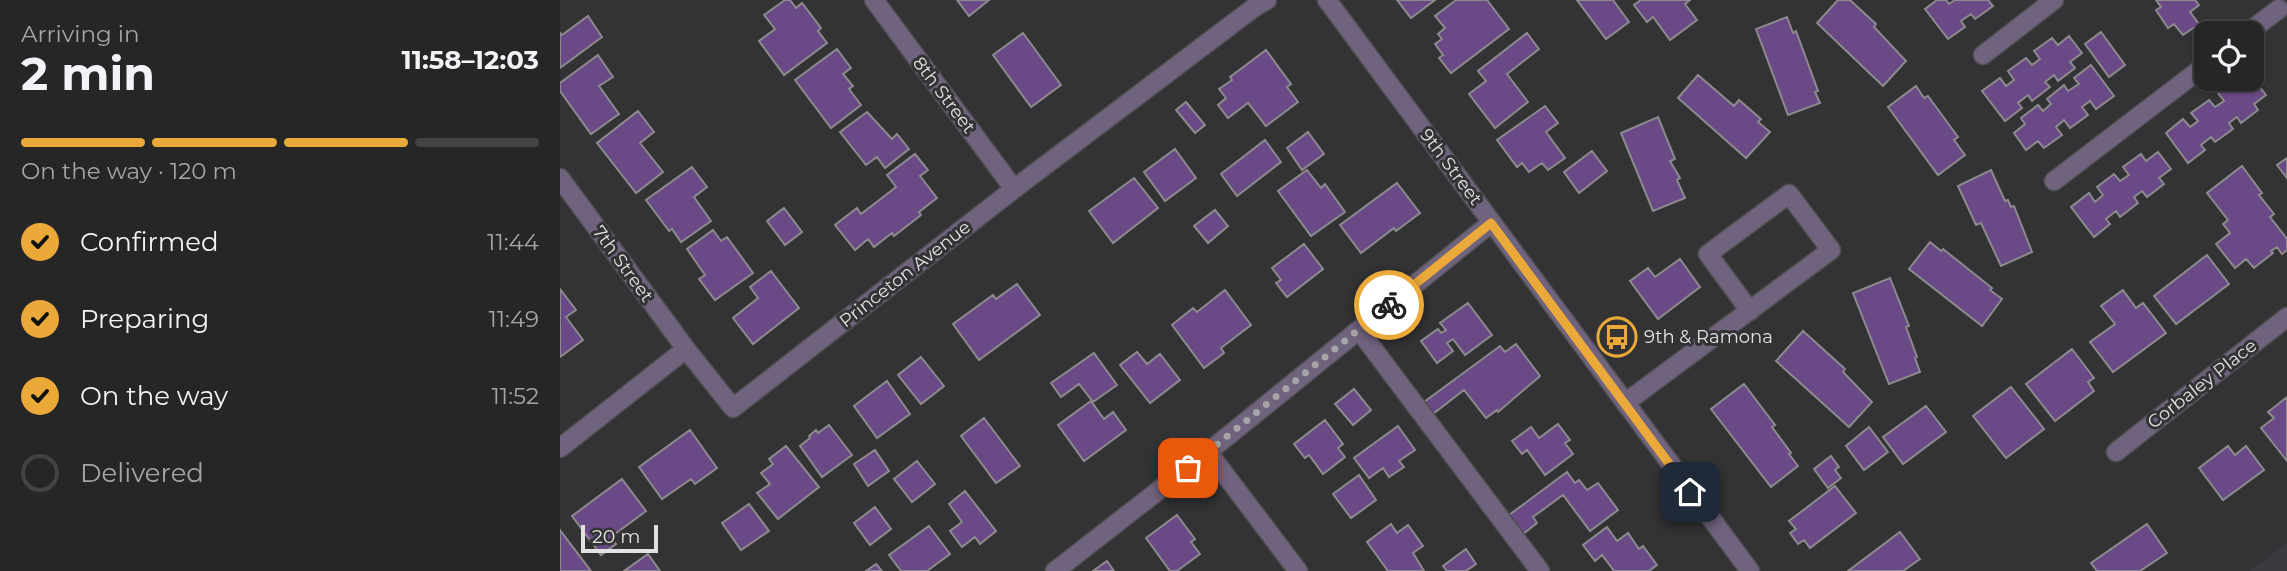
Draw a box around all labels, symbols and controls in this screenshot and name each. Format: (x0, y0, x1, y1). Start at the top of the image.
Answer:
text: Arriving in (21, 20, 140, 48)
map controls (2194, 21, 2264, 91)
button: locate (2194, 21, 2264, 91)
text: 11:58–12:03 (402, 44, 539, 76)
text: 2 min (21, 45, 155, 102)
street label: 8th Street (908, 52, 980, 138)
street label: 9th Street (1415, 125, 1487, 209)
text: On the way · 120 m (21, 157, 237, 185)
street label: Princeton Avenue (835, 216, 975, 332)
street label: 7th Street (588, 222, 658, 306)
icon: check (21, 223, 59, 261)
text: Confirmed (80, 226, 219, 258)
text: 11:44 (487, 228, 539, 256)
courier (1354, 270, 1424, 340)
icon: bike (1370, 286, 1408, 324)
icon: check (21, 300, 59, 338)
text: Preparing (80, 303, 209, 335)
text: 11:49 (488, 305, 539, 333)
bus stop icon: 9th & Ramona (1596, 316, 1638, 358)
place label: 9th & Ramona (1644, 326, 1773, 348)
street label: Corbaley Place (2143, 334, 2261, 434)
icon: check (21, 377, 59, 415)
text: On the way (80, 380, 228, 412)
text: 11:52 (492, 382, 539, 410)
pin (1158, 438, 1218, 498)
icon: bag (1169, 449, 1207, 487)
text: Delivered (80, 457, 204, 489)
pin (1660, 462, 1720, 522)
icon: home (1671, 473, 1709, 511)
scale bar (581, 522, 658, 554)
text: 20 m (592, 525, 640, 548)

